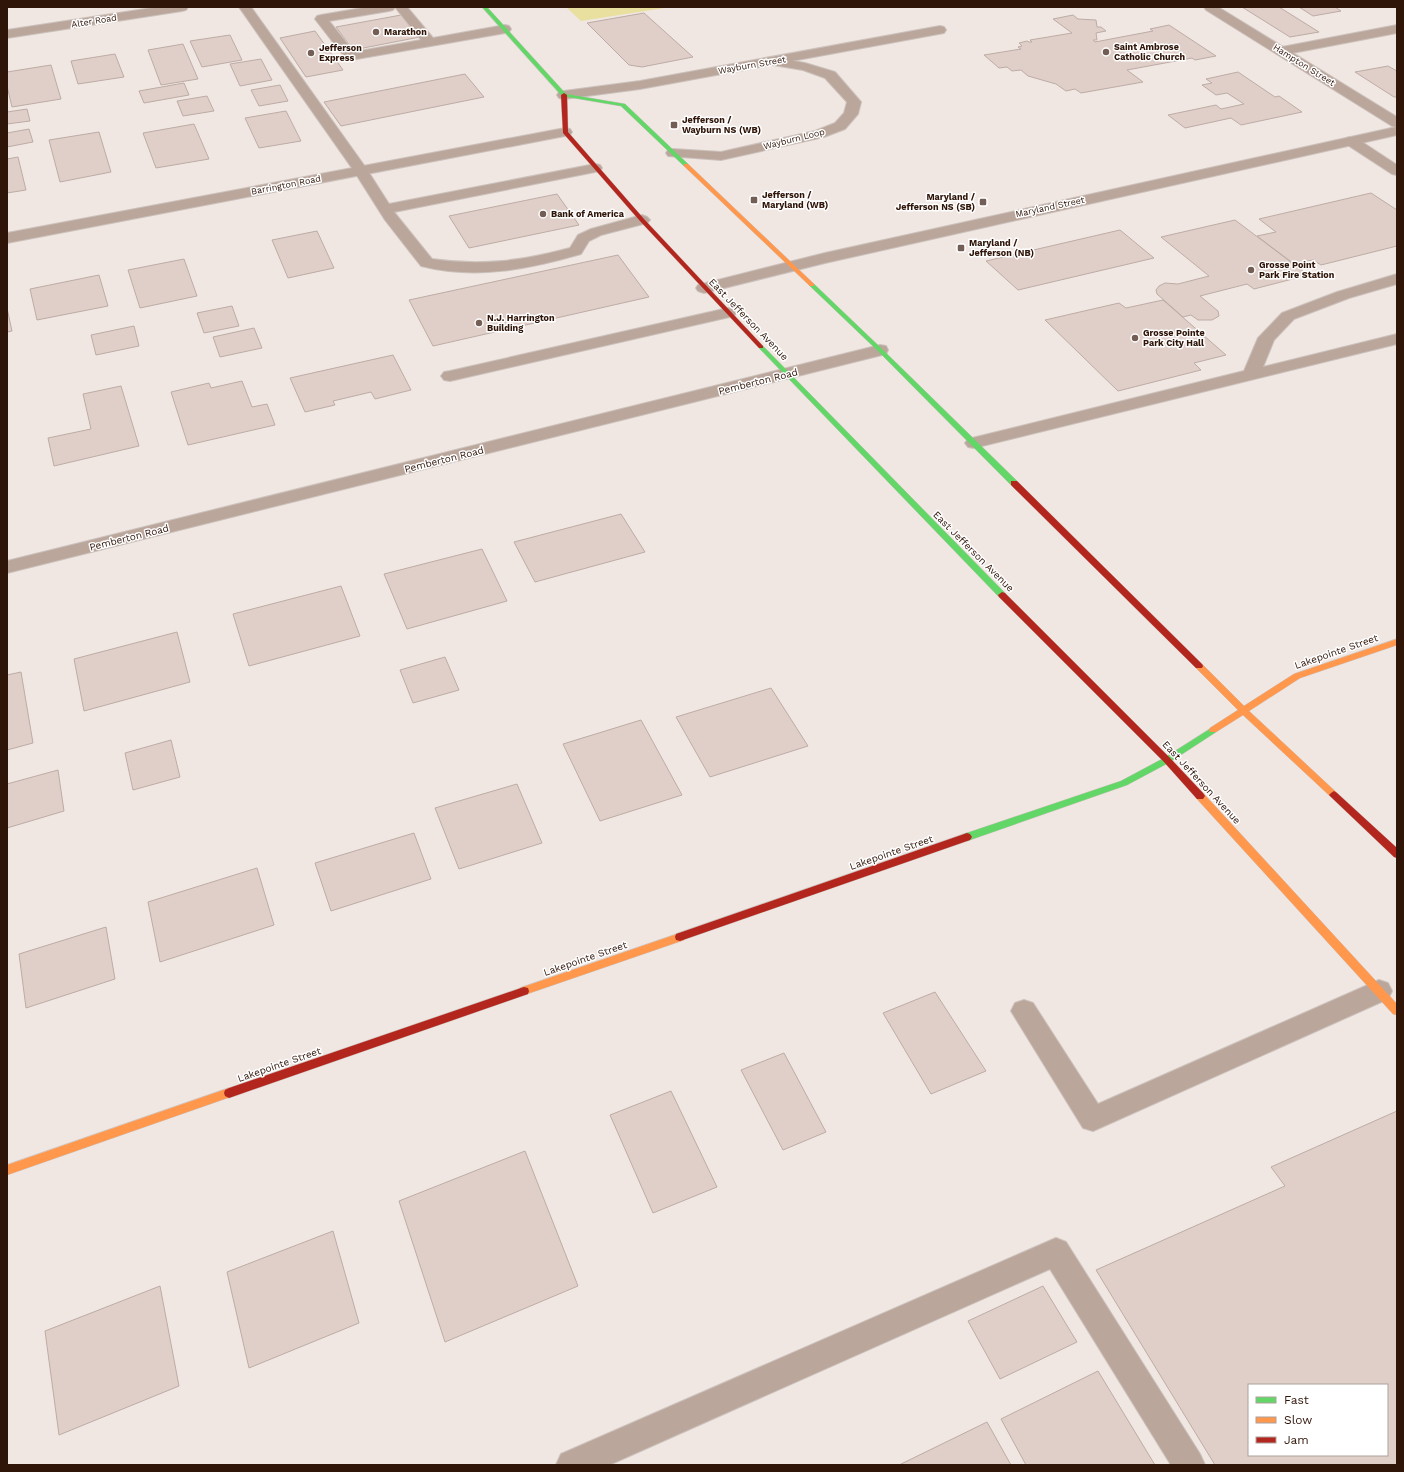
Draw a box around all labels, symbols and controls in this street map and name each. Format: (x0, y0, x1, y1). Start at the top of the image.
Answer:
street label: Alter Road (71, 12, 117, 30)
marker: Marathon (371, 27, 381, 37)
place label: Marathon (384, 27, 427, 37)
place label: Saint Ambrose Catholic Church (1114, 42, 1186, 62)
street label: Hampton Street (1271, 42, 1337, 88)
place label: Jefferson Express (319, 43, 362, 63)
marker: Saint Ambrose Catholic Church (1101, 47, 1111, 57)
marker: Jefferson Express (306, 48, 316, 58)
street label: Wayburn Street (717, 54, 787, 76)
place label: Jefferson / Wayburn NS (WB) (682, 115, 761, 135)
marker: Jefferson / Wayburn NS (WB) (669, 120, 679, 130)
street label: Wayburn Loop (762, 126, 826, 151)
street label: Barrington Road (250, 173, 322, 197)
place label: Jefferson / Maryland (WB) (762, 190, 828, 210)
place label: Maryland / Jefferson NS (SB) (896, 192, 976, 212)
marker: Jefferson / Maryland (WB) (749, 195, 759, 205)
street label: Maryland Street (1015, 195, 1086, 219)
marker: Maryland / Jefferson NS (SB) (978, 197, 988, 207)
marker: Bank of America (538, 209, 548, 219)
place label: Bank of America (551, 209, 625, 219)
place label: Maryland / Jefferson (NB) (969, 238, 1034, 258)
marker: Maryland / Jefferson (NB) (956, 243, 966, 253)
place label: Grosse Point Park Fire Station (1259, 260, 1335, 280)
marker: Grosse Point Park Fire Station (1246, 265, 1256, 275)
street label: East Jefferson Avenue (707, 276, 791, 363)
place label: N.J. Harrington Building (487, 313, 555, 333)
marker: N.J. Harrington Building (474, 318, 484, 328)
place label: Grosse Pointe Park City Hall (1143, 328, 1205, 348)
marker: Grosse Pointe Park City Hall (1130, 333, 1140, 343)
street label: Pemberton Road (717, 366, 799, 397)
street label: Pemberton Road (403, 444, 485, 475)
street label: East Jefferson Avenue (931, 509, 1016, 594)
street label: Pemberton Road (88, 522, 170, 553)
street label: Lakepointe Street (1293, 632, 1380, 671)
street label: East Jefferson Avenue (1160, 739, 1243, 826)
street label: Lakepointe Street (848, 833, 935, 872)
street label: Lakepointe Street (542, 939, 629, 978)
street label: Lakepointe Street (236, 1045, 323, 1084)
legend (1248, 1384, 1388, 1456)
text: Fast (1284, 1393, 1309, 1407)
text: Slow (1284, 1413, 1312, 1427)
text: Jam (1284, 1433, 1309, 1447)

